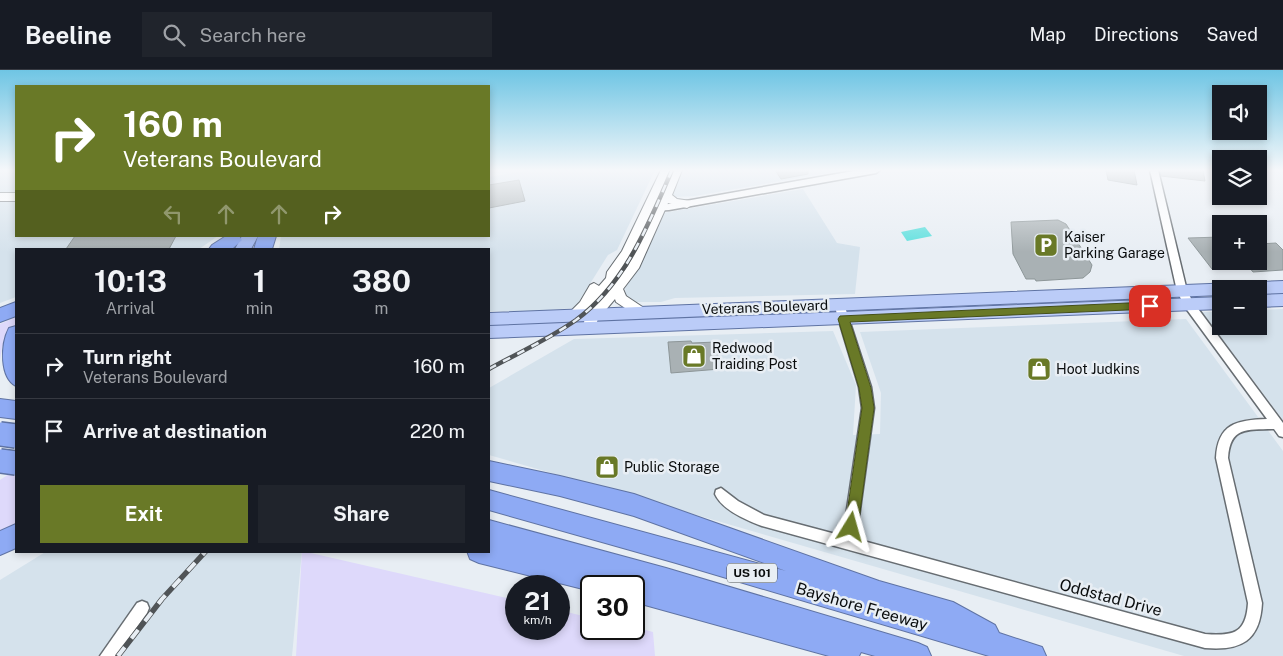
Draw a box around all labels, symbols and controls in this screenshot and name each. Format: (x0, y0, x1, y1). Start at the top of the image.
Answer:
search box (142, 12, 492, 57)
text: Beeline (25, 21, 112, 49)
icon: search (160, 21, 188, 49)
text: Search here (200, 24, 306, 46)
text: Map (1029, 24, 1066, 45)
text: Directions (1094, 24, 1179, 45)
text: Saved (1207, 24, 1258, 45)
map controls (1212, 85, 1267, 335)
button: sound (1212, 85, 1267, 140)
text: 160 m (123, 104, 223, 145)
icon: right (40, 105, 105, 170)
text: Veterans Boulevard (123, 146, 322, 172)
button: layers (1212, 150, 1267, 205)
icon: left (159, 200, 187, 228)
icon: ahead (212, 200, 240, 228)
icon: ahead (265, 200, 293, 228)
icon: right (318, 200, 346, 228)
button: + (1212, 215, 1267, 270)
place label: Kaiser Parking Garage (1064, 229, 1165, 261)
parking icon: Kaiser Parking Garage (1033, 232, 1059, 258)
text: 10:13 (94, 263, 167, 299)
text: 1 (253, 263, 266, 299)
text: 380 (352, 263, 411, 299)
button: − (1212, 280, 1267, 335)
pin (1129, 285, 1171, 327)
icon: arrive (1136, 292, 1164, 320)
street label: Veterans Boulevard (701, 297, 829, 317)
text: Arrival (106, 299, 155, 318)
text: min (246, 299, 273, 318)
text: m (375, 299, 388, 318)
place label: Redwood Traiding Post (712, 340, 798, 372)
shop icon: Redwood Traiding Post (681, 343, 707, 369)
text: Turn right (83, 346, 172, 368)
icon: right (40, 352, 68, 380)
text: 160 m (413, 355, 465, 377)
shop icon: Hoot Judkins (1026, 356, 1052, 382)
place label: Hoot Judkins (1056, 361, 1140, 377)
text: Veterans Boulevard (83, 368, 228, 387)
icon: arrive (40, 417, 68, 445)
text: Arrive at destination (83, 420, 267, 442)
text: 220 m (410, 420, 465, 442)
shop icon: Public Storage (594, 454, 620, 480)
place label: Public Storage (624, 459, 720, 475)
button: Exit (40, 485, 248, 543)
button: Share (258, 485, 465, 543)
position arrow (824, 500, 876, 552)
road number: US 101 (727, 563, 777, 582)
speed limit sign: 30 (580, 575, 645, 640)
street label: Oddstad Drive (1058, 575, 1164, 620)
street label: Bayshore Freeway (794, 579, 930, 634)
text: 21 (524, 586, 551, 616)
text: km/h (523, 613, 552, 627)

